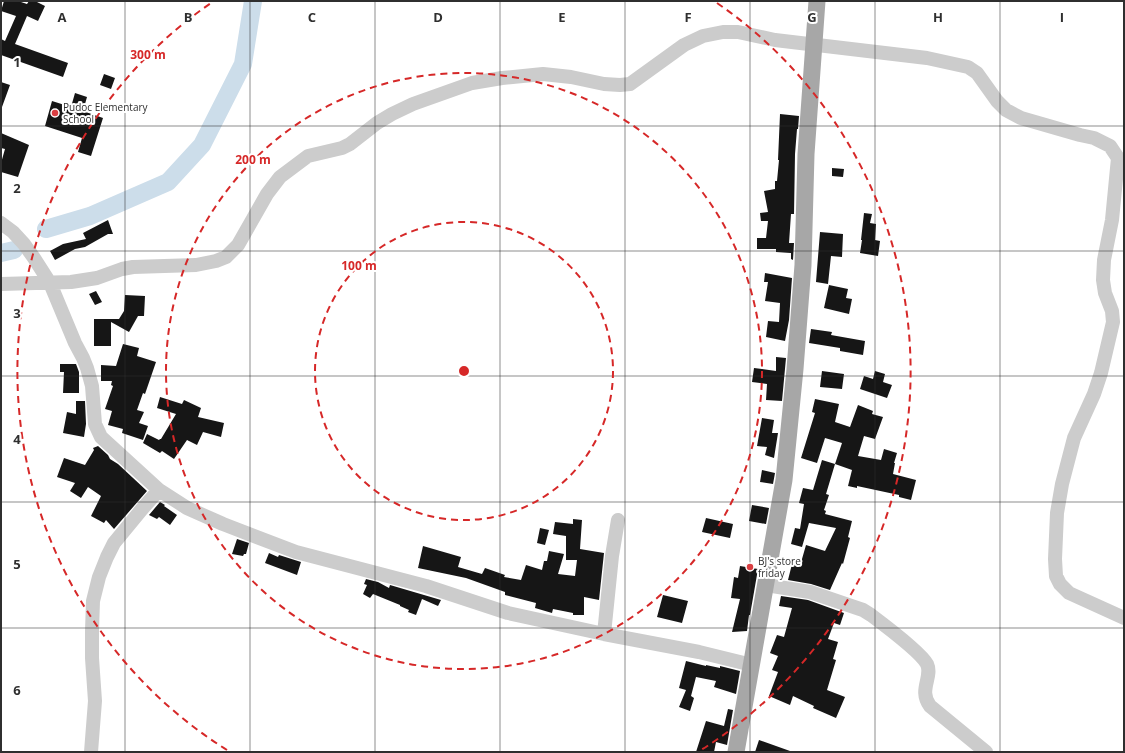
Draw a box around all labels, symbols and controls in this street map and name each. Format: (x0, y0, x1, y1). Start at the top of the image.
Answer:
text: A (58, 8, 67, 26)
text: B (184, 8, 193, 26)
text: C (308, 8, 316, 26)
text: D (433, 8, 443, 26)
text: E (558, 8, 566, 26)
text: F (684, 8, 692, 26)
text: G (807, 8, 817, 26)
text: H (933, 8, 943, 26)
text: I (1060, 8, 1064, 26)
text: 300 m (130, 46, 166, 63)
text: 1 (13, 53, 21, 71)
place label: Pudoc Elementary School (63, 100, 149, 126)
marker: Pudoc Elementary School (50, 108, 60, 118)
text: 200 m (235, 151, 271, 168)
text: 2 (13, 179, 21, 197)
text: 100 m (341, 257, 377, 274)
text: 3 (13, 304, 21, 322)
centre of rings (457, 364, 471, 378)
text: 4 (13, 430, 21, 448)
place label: BJ's store friday (758, 554, 801, 580)
text: 5 (13, 555, 21, 573)
marker: BJ's store friday (745, 562, 755, 572)
text: 6 (13, 681, 21, 699)

